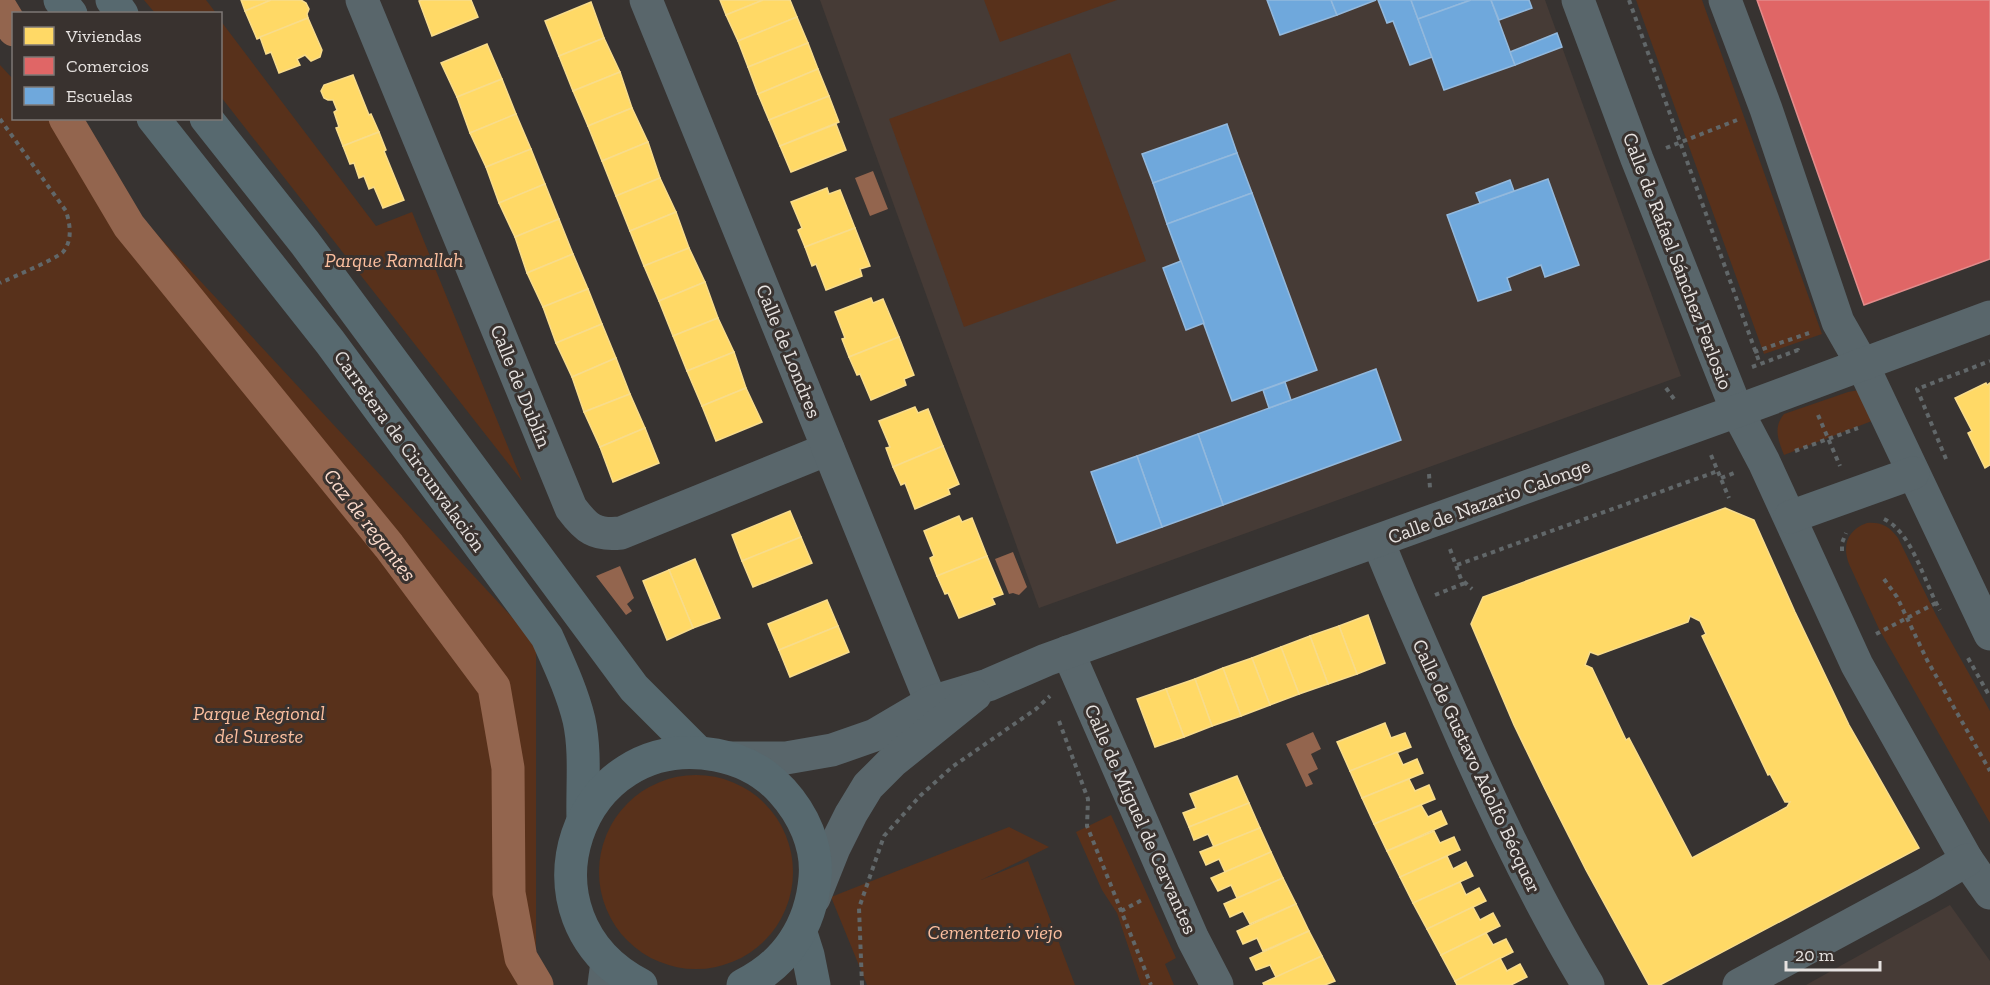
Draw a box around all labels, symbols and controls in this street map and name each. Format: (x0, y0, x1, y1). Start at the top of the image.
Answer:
legend (12, 12, 222, 120)
text: Viviendas (65, 25, 142, 47)
text: Comercios (66, 55, 149, 77)
text: Escuelas (66, 85, 133, 107)
street label: Calle de Rafael Sánchez Ferlosio (1618, 129, 1738, 393)
park label: Parque Ramallah (325, 248, 463, 272)
street label: Calle de Londres (751, 281, 827, 421)
street label: Calle de Dublín (485, 321, 557, 451)
street label: Carretera de Circunvalación (329, 346, 491, 557)
street label: Calle de Nazario Calonge (1384, 453, 1594, 549)
water label: Caz de regantes (319, 463, 422, 586)
street label: Calle de Gustavo Adolfo Bécquer (1408, 635, 1546, 897)
street label: Calle de Miguel de Cervantes (1079, 700, 1203, 938)
park label: Parque Regional del Sureste (193, 701, 325, 748)
park label: Cementerio viejo (927, 920, 1063, 944)
scale bar (1786, 934, 1880, 972)
text: 20 m (1795, 944, 1835, 966)

